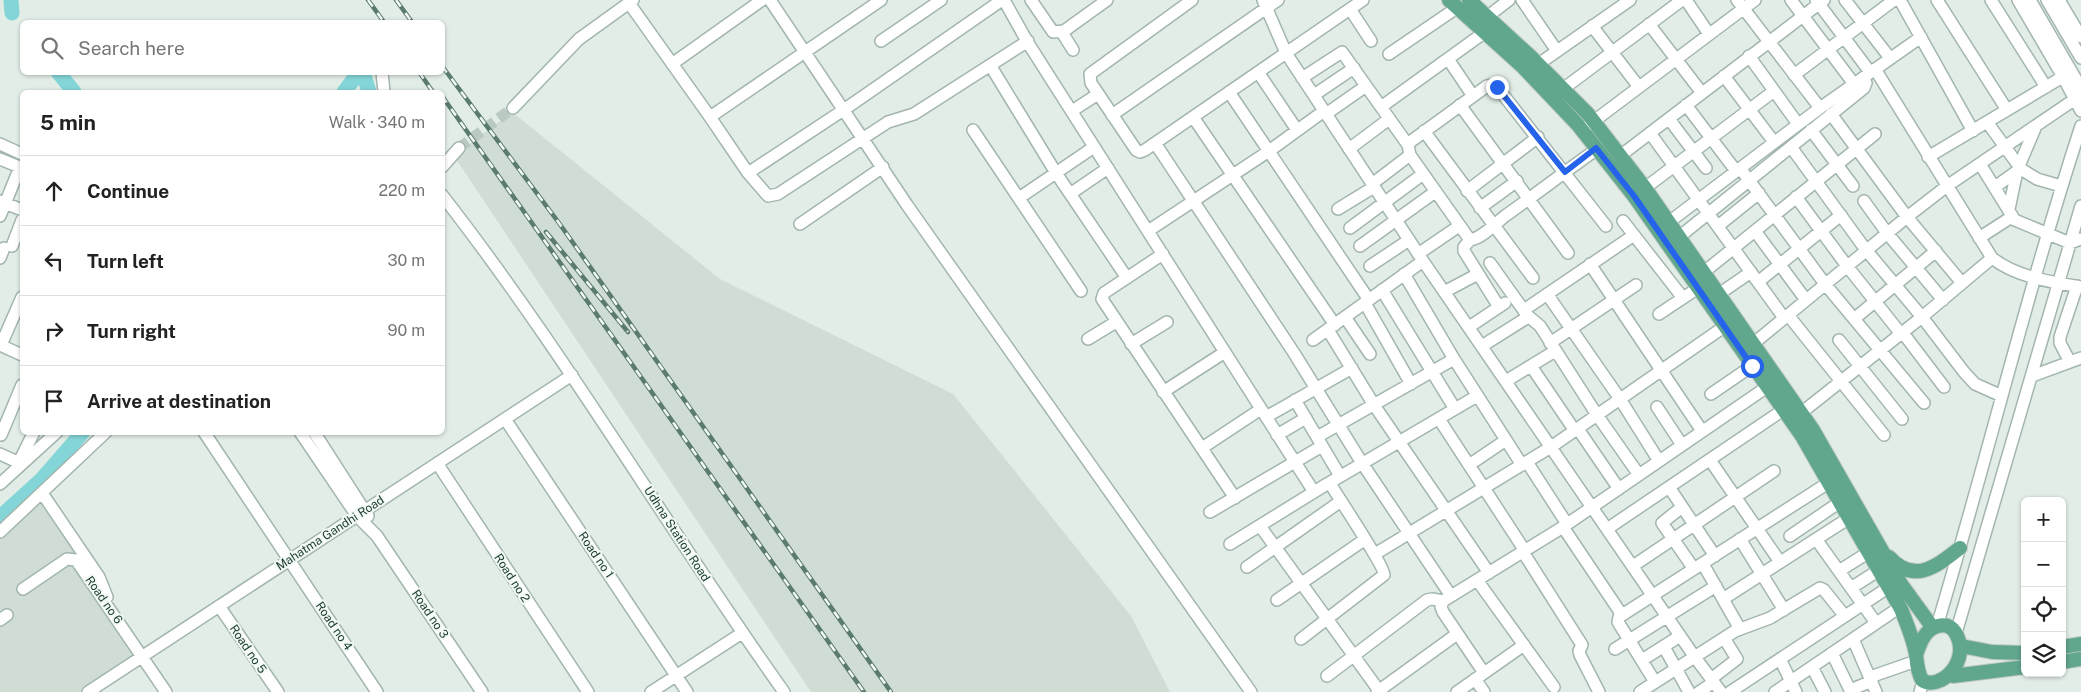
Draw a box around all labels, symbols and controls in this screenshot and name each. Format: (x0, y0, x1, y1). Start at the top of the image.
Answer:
search box (20, 20, 445, 75)
icon: search (38, 34, 66, 62)
text: Search here (78, 37, 185, 59)
route end (1486, 76, 1509, 99)
text: 5 min (40, 110, 96, 135)
text: Walk · 340 m (329, 113, 425, 132)
icon: ahead (40, 177, 68, 205)
text: Continue (87, 180, 169, 202)
text: 220 m (378, 181, 425, 200)
icon: left (40, 247, 68, 275)
text: Turn left (87, 250, 164, 272)
text: 30 m (388, 251, 425, 270)
icon: right (40, 317, 68, 345)
text: Turn right (87, 320, 176, 342)
text: 90 m (388, 321, 425, 340)
route start (1741, 355, 1764, 378)
icon: arrive (40, 387, 68, 415)
text: Arrive at destination (87, 390, 271, 412)
street label: Udhna Station Road (641, 484, 713, 584)
street label: Mahatma Gandhi Road (273, 493, 387, 573)
map controls (2021, 497, 2066, 677)
button: + (2021, 497, 2066, 542)
street label: Road no 1 (575, 529, 617, 581)
button: − (2021, 542, 2066, 587)
street label: Road no 2 (491, 551, 533, 605)
street label: Road no 6 (82, 573, 126, 627)
street label: Road no 3 (409, 587, 451, 641)
button: locate (2021, 587, 2066, 632)
street label: Road no 4 (313, 599, 356, 653)
street label: Road no 5 (227, 622, 270, 676)
button: layers (2021, 632, 2066, 677)

